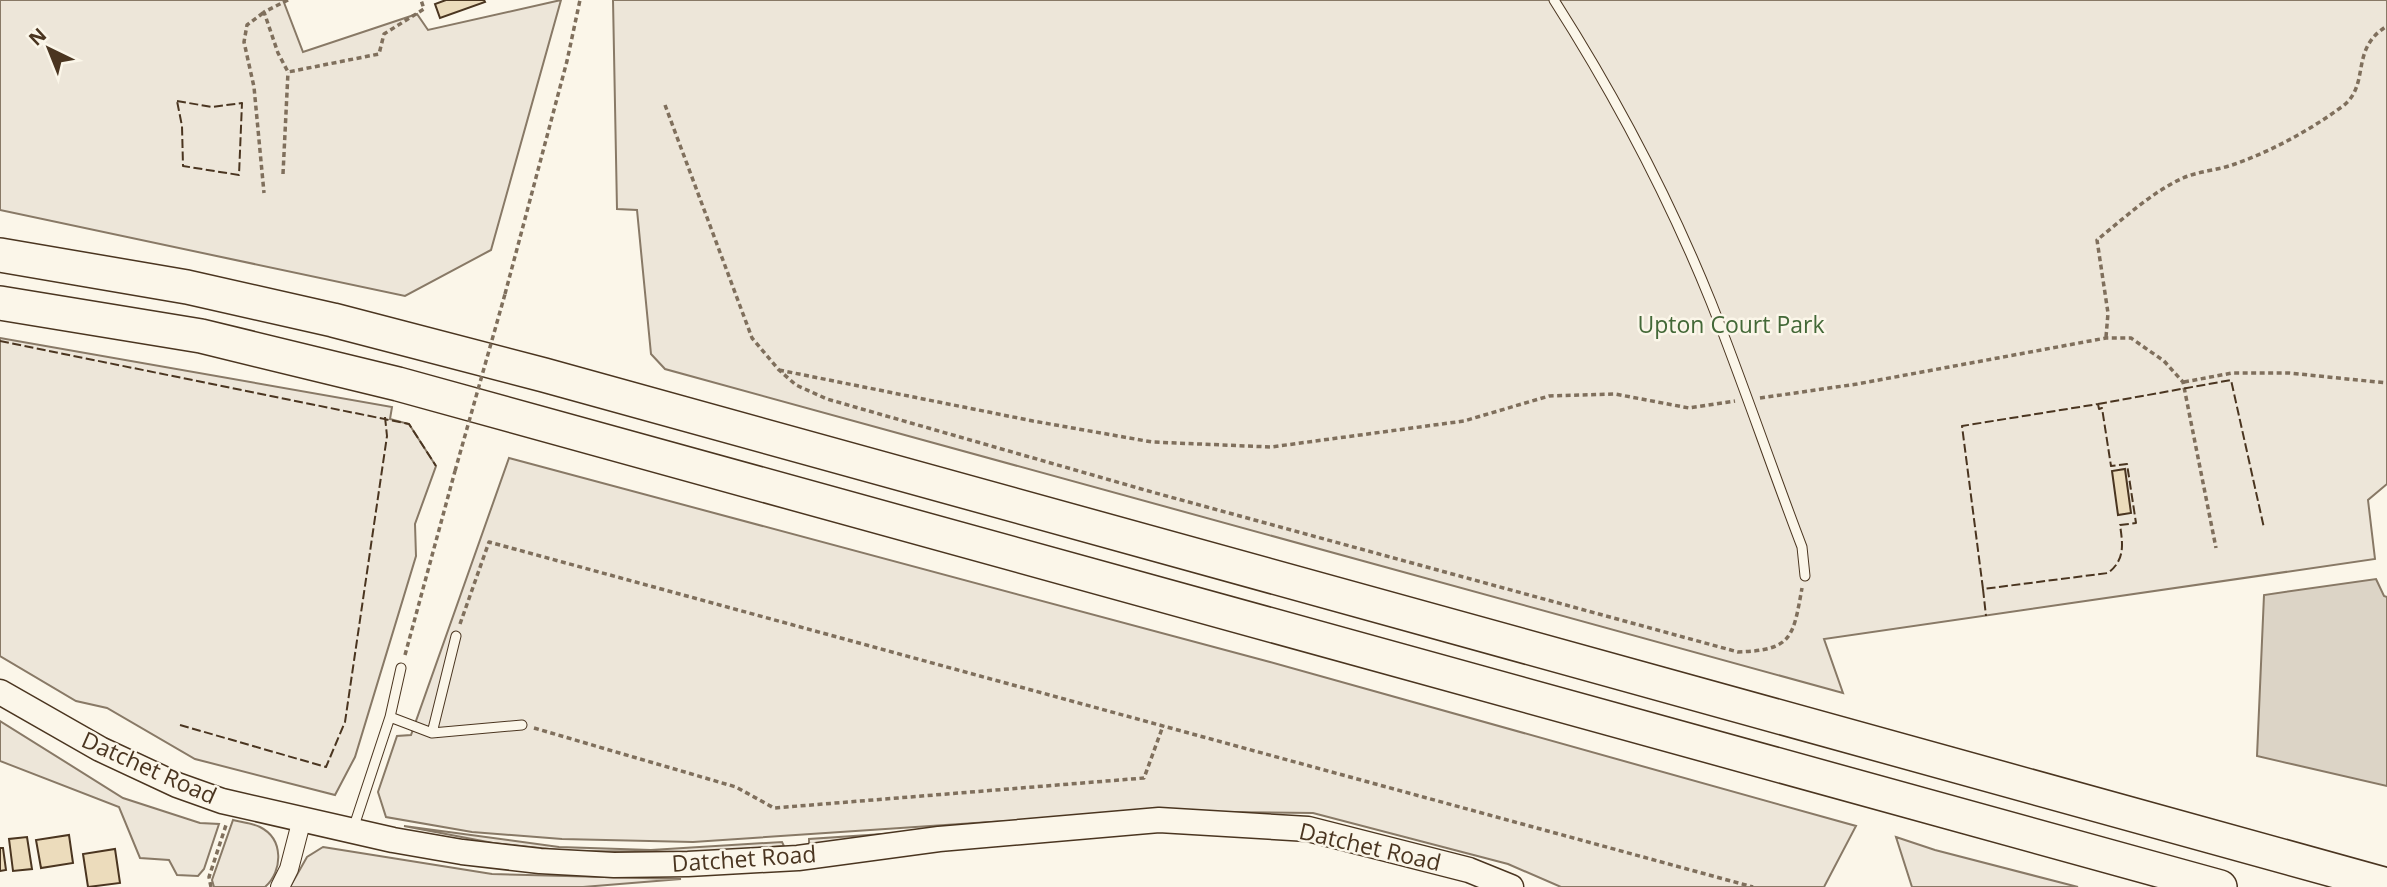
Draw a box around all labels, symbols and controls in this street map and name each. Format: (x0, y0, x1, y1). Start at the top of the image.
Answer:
north arrow (14, 14, 84, 84)
text: N (23, 22, 52, 51)
park label: Upton Court Park (1637, 308, 1825, 340)
street label: Datchet Road (77, 723, 222, 811)
street label: Datchet Road (1296, 814, 1444, 878)
street label: Datchet Road (671, 837, 817, 879)

